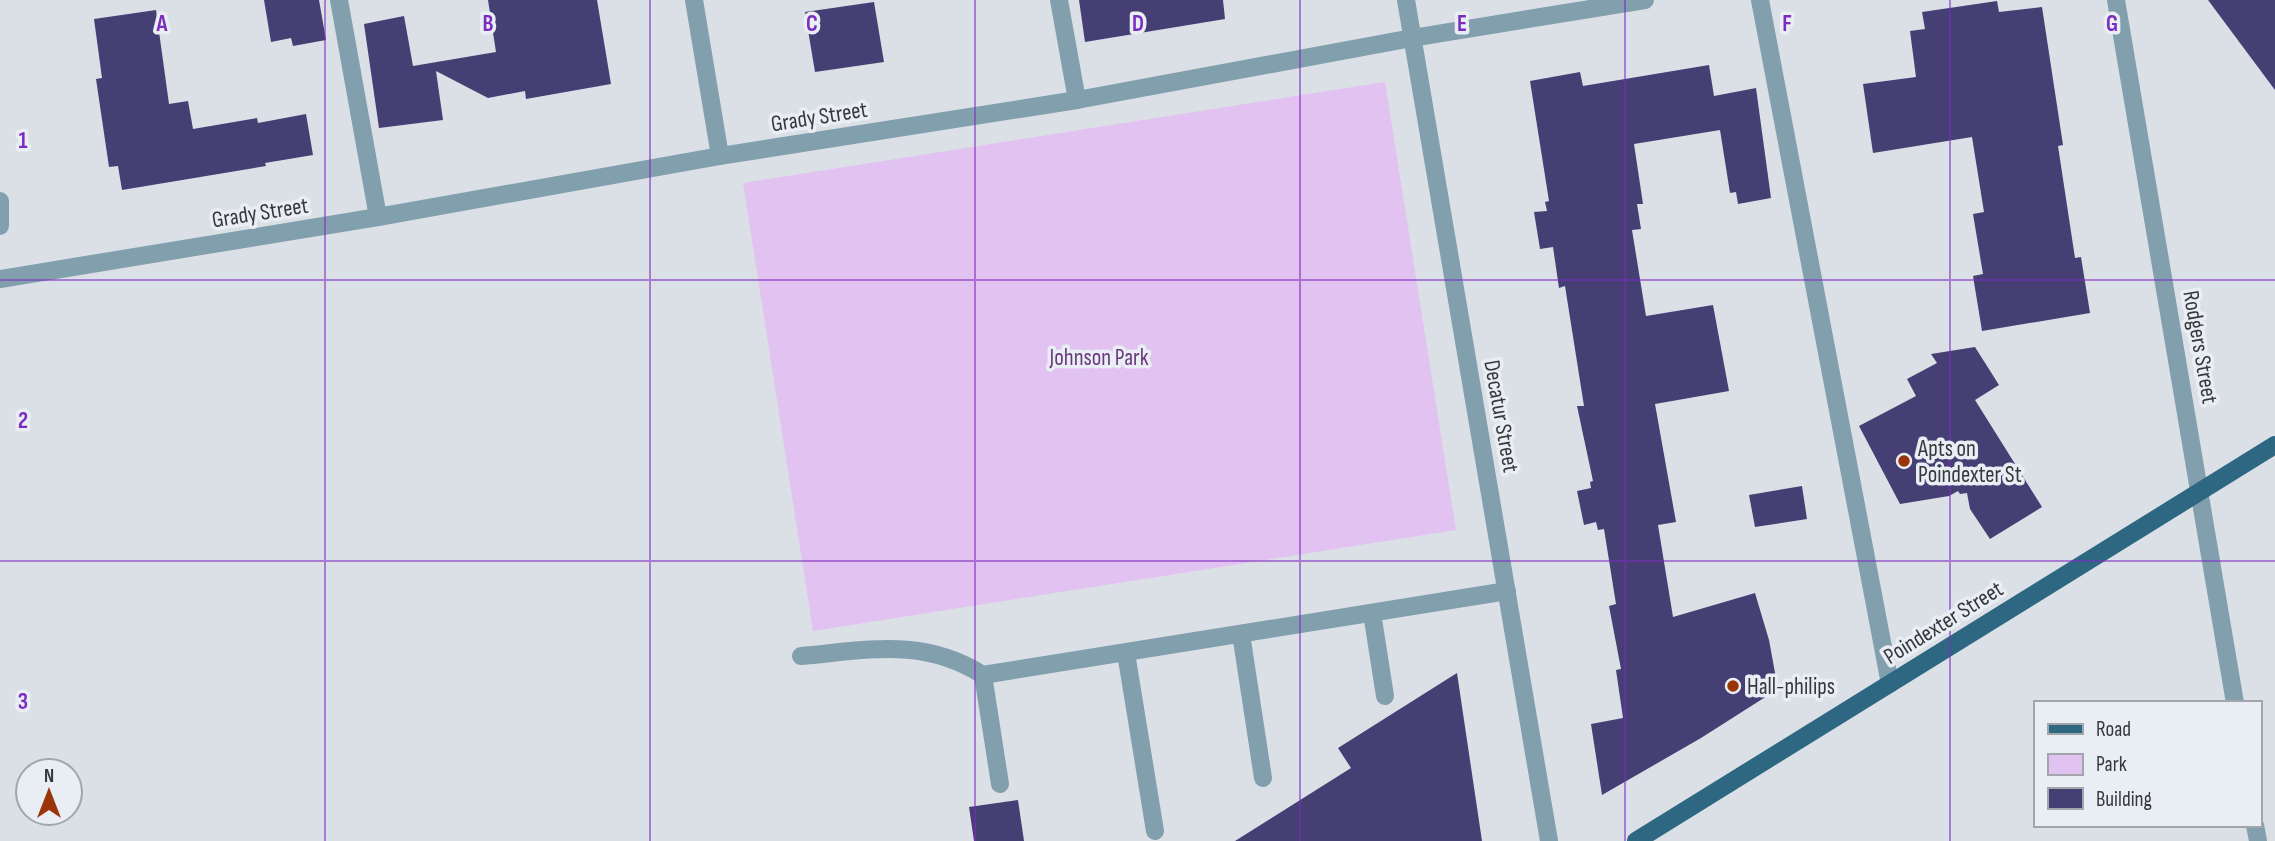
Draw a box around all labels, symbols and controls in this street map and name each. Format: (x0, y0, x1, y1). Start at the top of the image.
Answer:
text: A (156, 10, 169, 38)
text: B (483, 10, 494, 38)
text: C (806, 10, 818, 38)
text: D (1132, 10, 1144, 38)
text: E (1457, 10, 1467, 38)
text: F (1782, 10, 1792, 38)
text: G (2106, 10, 2118, 38)
street label: Grady Street (769, 96, 869, 138)
text: 1 (18, 127, 28, 155)
street label: Grady Street (210, 192, 310, 234)
street label: Rodgers Street (2176, 288, 2224, 406)
park label: Johnson Park (1049, 344, 1149, 372)
street label: Decatur Street (1477, 358, 1525, 475)
text: 2 (18, 407, 28, 435)
place label: Apts on Poindexter St (1917, 435, 2022, 489)
marker: Apts on Poindexter St (1896, 453, 1912, 469)
street label: Poindexter Street (1879, 575, 2008, 671)
place label: Hall-philips (1747, 673, 1835, 701)
marker: Hall-philips (1725, 678, 1741, 694)
text: 3 (18, 688, 28, 716)
legend (2034, 701, 2261, 827)
text: Road (2096, 717, 2131, 742)
text: Park (2096, 752, 2127, 777)
north arrow (14, 757, 84, 827)
text: N (44, 765, 54, 788)
text: Building (2096, 787, 2152, 812)

